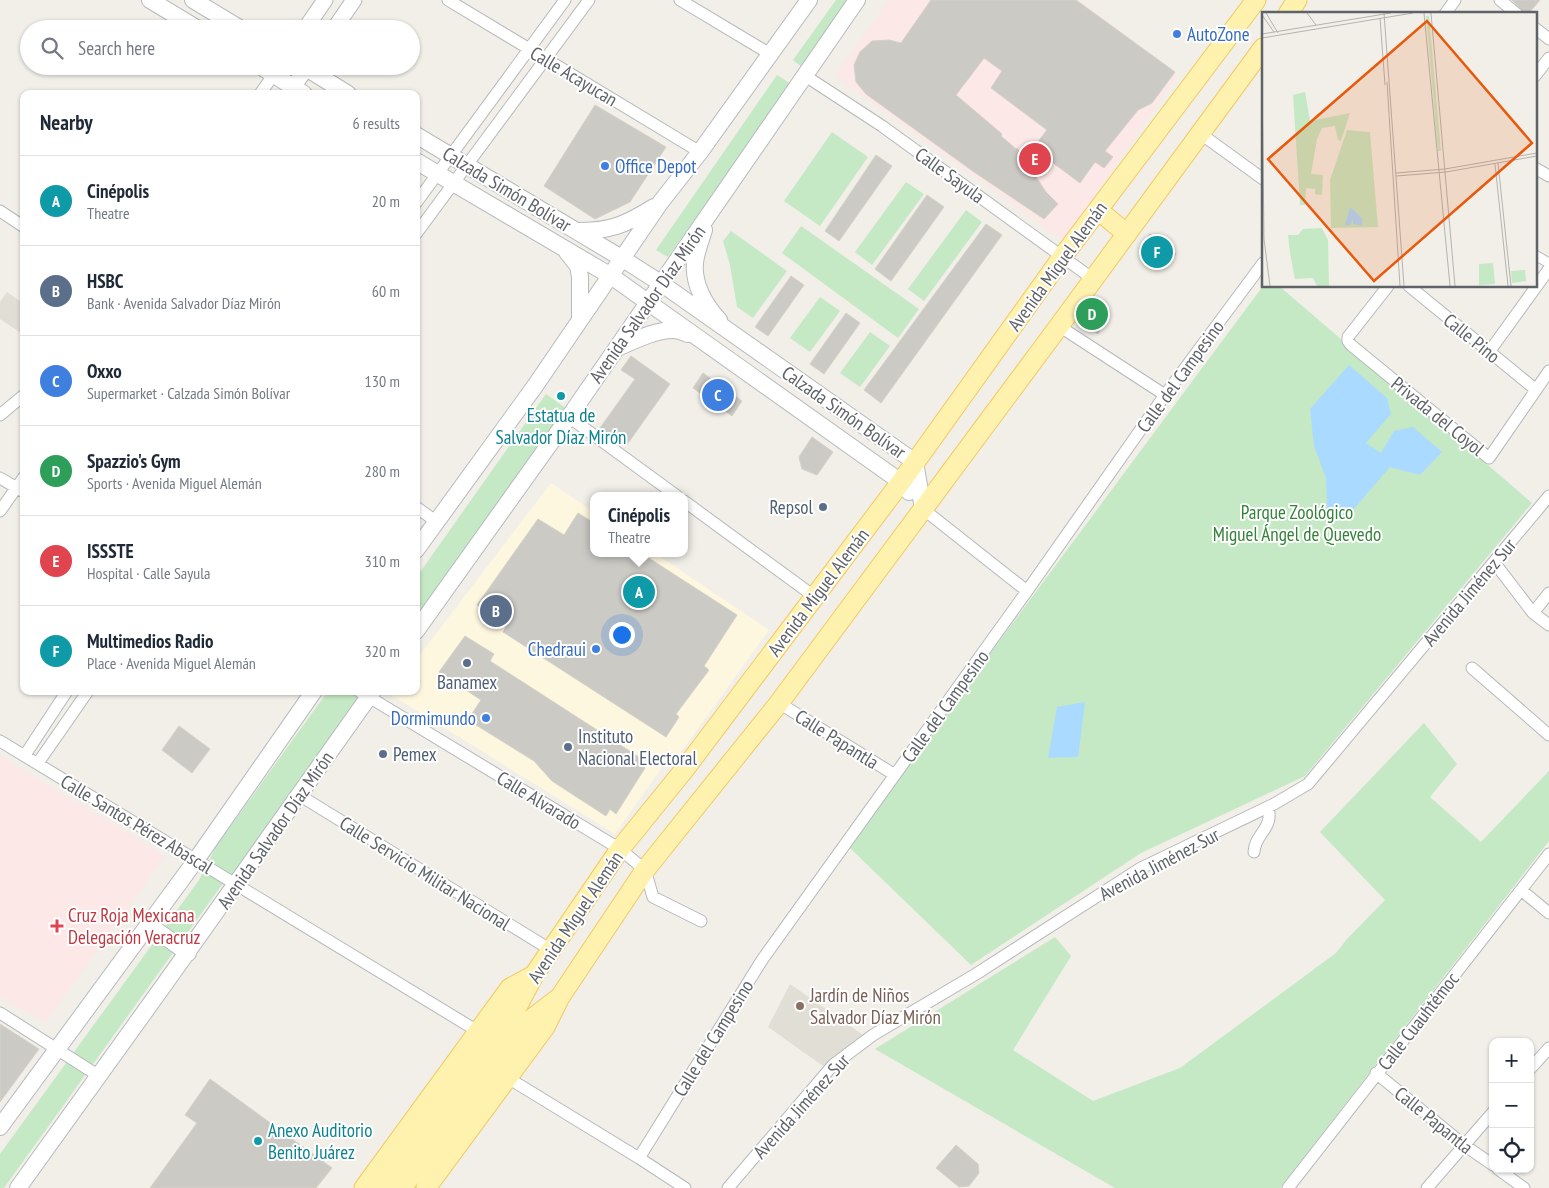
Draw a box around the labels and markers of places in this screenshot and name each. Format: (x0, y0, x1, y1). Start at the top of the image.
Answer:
place label: AutoZone (1187, 22, 1250, 46)
marker: AutoZone (1171, 28, 1183, 40)
pin: E (1019, 140, 1051, 178)
place label: Office Depot (615, 154, 697, 178)
marker: Office Depot (599, 160, 611, 172)
pin: F (1141, 233, 1173, 271)
pin: D (1076, 295, 1108, 333)
pin: C (702, 376, 734, 414)
marker: Estatua de Salvador Díaz Mirón (555, 390, 567, 402)
place label: Estatua de Salvador Díaz Mirón (496, 403, 626, 449)
place label: Repsol (769, 495, 814, 519)
marker: Repsol (817, 501, 829, 513)
pin: A (623, 573, 655, 611)
pin: B (480, 592, 512, 630)
place label: Chedraui (528, 637, 586, 661)
marker: Chedraui (590, 643, 602, 655)
marker: Banamex (461, 657, 473, 669)
place label: Banamex (437, 670, 497, 694)
place label: Dormimundo (391, 706, 476, 730)
marker: Dormimundo (480, 712, 492, 724)
place label: Instituto Nacional Electoral (578, 724, 697, 770)
marker: Instituto Nacional Electoral (562, 741, 574, 753)
place label: Pemex (393, 742, 437, 766)
marker: Pemex (377, 748, 389, 760)
place label: Cruz Roja Mexicana Delegación Veracruz (68, 903, 200, 949)
marker: Cruz Roja Mexicana Delegación Veracruz (50, 919, 64, 933)
place label: Jardín de Niños Salvador Díaz Mirón (809, 983, 941, 1029)
marker: Jardín de Niños Salvador Díaz Mirón (794, 1000, 806, 1012)
place label: Anexo Auditorio Benito Juárez (268, 1118, 372, 1164)
marker: Anexo Auditorio Benito Juárez (252, 1135, 264, 1147)

